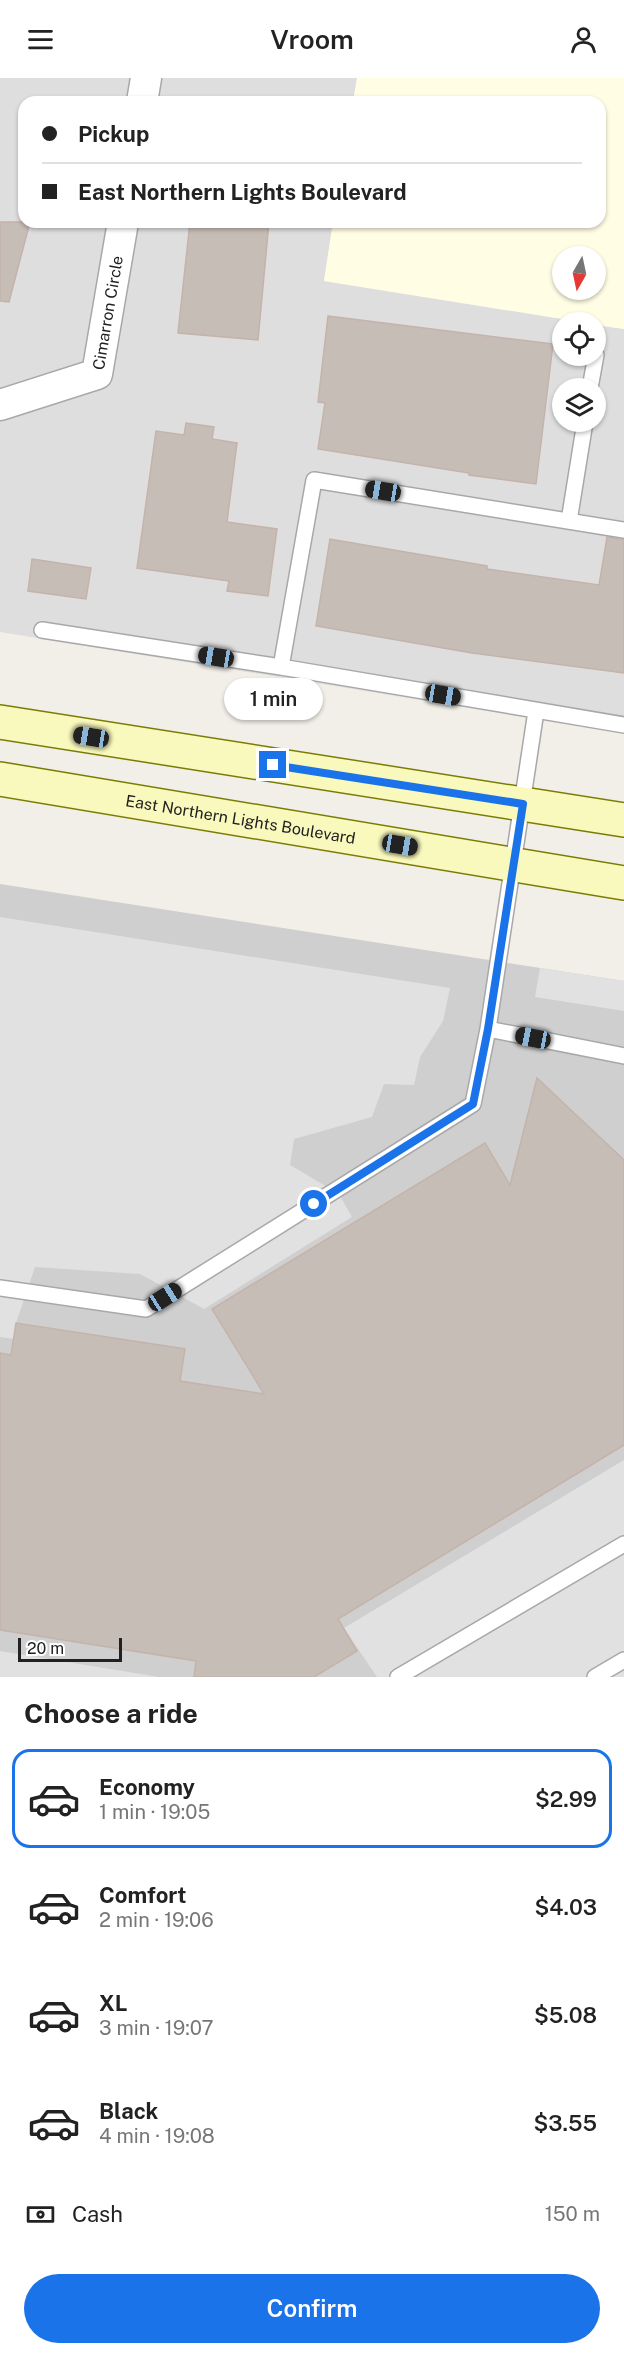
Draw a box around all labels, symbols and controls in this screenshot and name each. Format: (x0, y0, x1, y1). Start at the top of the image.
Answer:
icon: menu (24, 23, 57, 56)
text: Vroom (270, 23, 354, 55)
icon: person (567, 23, 600, 56)
text: Pickup (78, 121, 149, 147)
text: East Northern Lights Boulevard (78, 179, 407, 205)
north arrow (552, 246, 606, 300)
map controls (552, 246, 606, 432)
street label: Cimarron Circle (89, 254, 127, 371)
button: locate (552, 312, 606, 366)
button: layers (552, 378, 606, 432)
car (364, 479, 402, 503)
car (197, 645, 235, 669)
callout: 1 min (224, 678, 322, 720)
car (424, 683, 462, 707)
text: 1 min (250, 687, 297, 711)
car (72, 725, 110, 749)
route end (259, 751, 286, 778)
street label: East Northern Lights Boulevard (124, 791, 357, 848)
car (381, 833, 419, 857)
car (514, 1026, 552, 1050)
route start (300, 1190, 327, 1217)
car (145, 1280, 185, 1314)
scale bar (18, 1635, 122, 1662)
text: 20 m (27, 1639, 64, 1658)
text: Choose a ride (24, 1697, 198, 1729)
icon: car (27, 1772, 81, 1826)
text: Economy (99, 1774, 195, 1800)
text: $2.99 (535, 1786, 597, 1812)
text: 1 min · 19:05 (99, 1800, 210, 1824)
icon: car (27, 1880, 81, 1934)
text: Comfort (99, 1882, 186, 1908)
text: $4.03 (535, 1894, 597, 1920)
text: 2 min · 19:06 (99, 1908, 214, 1932)
icon: car (27, 1988, 81, 2042)
text: XL (99, 1990, 127, 2016)
text: $5.08 (534, 2002, 597, 2028)
text: 3 min · 19:07 (99, 2016, 214, 2040)
icon: car (27, 2096, 81, 2150)
text: Black (99, 2098, 158, 2124)
text: $3.55 (533, 2110, 597, 2136)
text: 4 min · 19:08 (99, 2124, 215, 2148)
icon: cash (24, 2198, 57, 2231)
text: Cash (72, 2201, 123, 2227)
text: 150 m (545, 2202, 600, 2226)
button: Confirm (24, 2274, 600, 2343)

